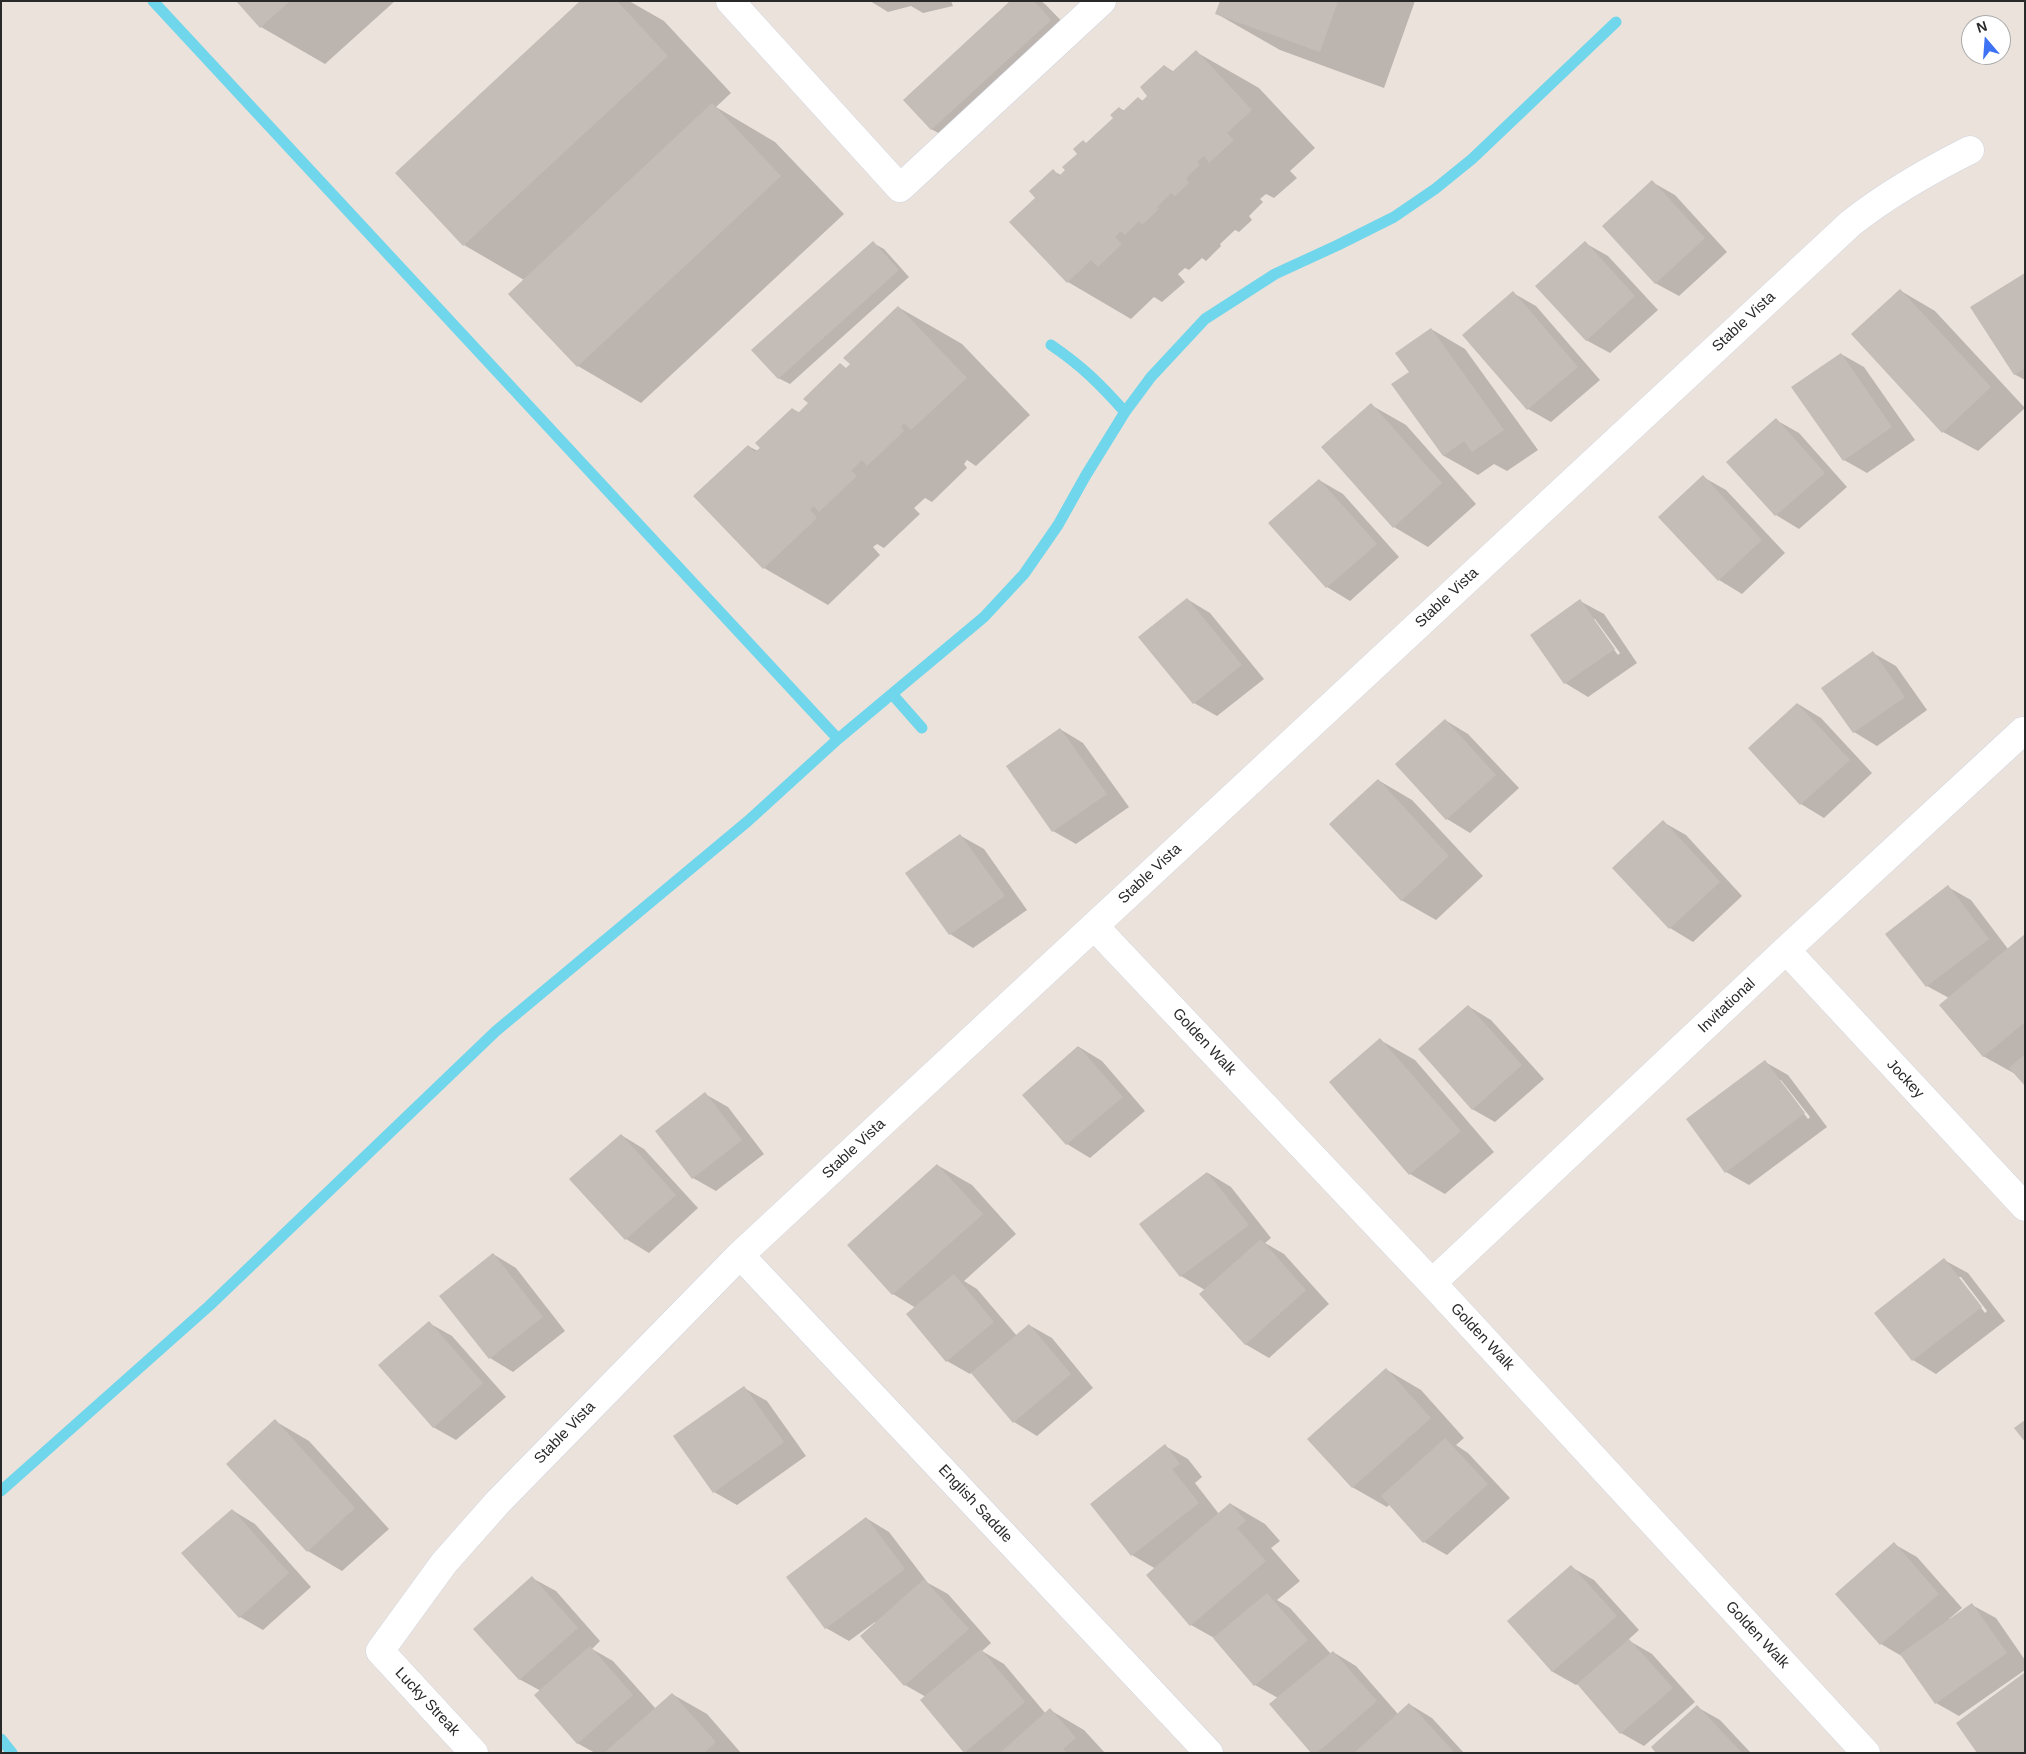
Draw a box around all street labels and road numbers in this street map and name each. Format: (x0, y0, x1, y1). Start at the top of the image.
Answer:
street label: Stable Vista (1709, 288, 1779, 356)
street label: Stable Vista (1412, 564, 1482, 632)
street label: Stable Vista (1115, 840, 1185, 908)
street label: Invitational (1695, 975, 1759, 1037)
street label: Golden Walk (1168, 1005, 1240, 1079)
street label: Jockey (1882, 1056, 1928, 1102)
street label: Stable Vista (819, 1115, 889, 1183)
street label: Golden Walk (1446, 1300, 1518, 1374)
street label: Stable Vista (531, 1398, 599, 1468)
street label: English Saddle (934, 1461, 1016, 1547)
street label: Golden Walk (1721, 1598, 1793, 1672)
street label: Lucky Streak (391, 1664, 463, 1740)

